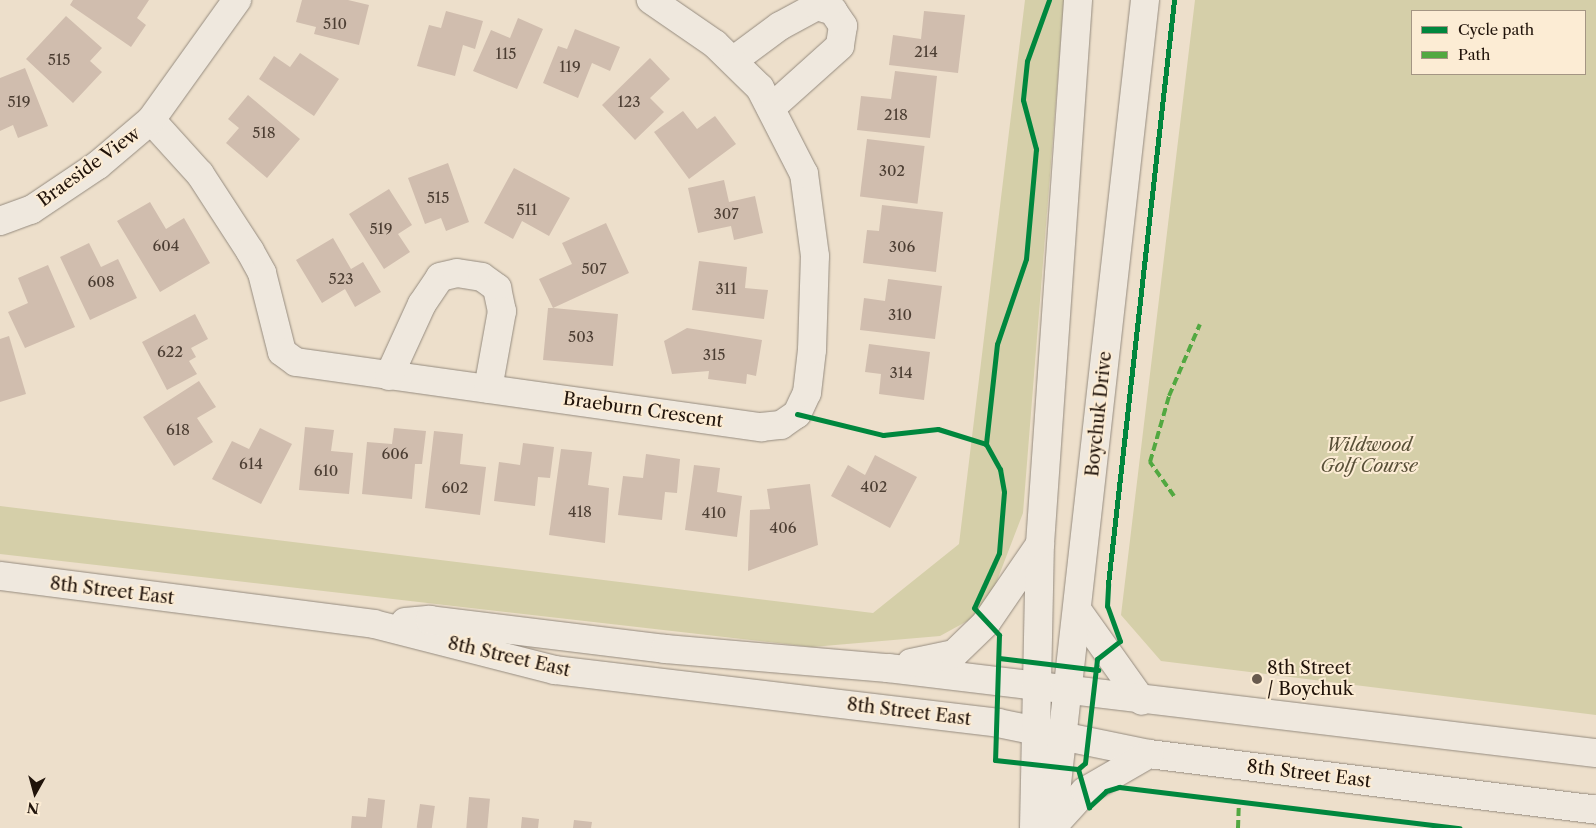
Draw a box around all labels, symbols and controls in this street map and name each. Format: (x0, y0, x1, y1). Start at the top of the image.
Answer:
legend (1411, 10, 1586, 75)
house number: 510 (323, 15, 347, 33)
text: Cycle path (1458, 20, 1534, 39)
house number: 214 (914, 43, 938, 61)
house number: 115 (496, 45, 516, 63)
text: Path (1458, 45, 1490, 64)
house number: 515 (48, 51, 70, 69)
house number: 119 (559, 58, 581, 76)
house number: 519 (7, 93, 31, 111)
house number: 123 (617, 93, 641, 111)
house number: 218 (884, 106, 908, 124)
street label: Braeside View (33, 122, 145, 212)
house number: 518 (252, 124, 276, 142)
house number: 302 (879, 162, 905, 180)
house number: 515 (427, 189, 449, 207)
house number: 511 (517, 201, 537, 219)
house number: 307 (713, 205, 739, 223)
house number: 519 (369, 220, 393, 238)
house number: 604 (153, 237, 179, 255)
house number: 306 (889, 238, 915, 256)
house number: 507 (581, 260, 607, 278)
house number: 523 (328, 270, 354, 288)
house number: 608 (87, 273, 115, 291)
house number: 311 (716, 280, 736, 298)
house number: 310 (888, 306, 912, 324)
house number: 503 (568, 328, 594, 346)
house number: 622 (157, 343, 183, 361)
house number: 315 (703, 346, 725, 364)
street label: Boychuk Drive (1082, 350, 1116, 478)
house number: 314 (889, 364, 913, 382)
street label: Braeburn Crescent (562, 388, 724, 432)
house number: 618 (166, 421, 190, 439)
park label: Wildwood Golf Course (1320, 435, 1418, 478)
house number: 606 (381, 445, 409, 463)
house number: 614 (239, 455, 263, 473)
house number: 610 (314, 462, 338, 480)
house number: 402 (861, 478, 887, 496)
house number: 602 (442, 479, 468, 497)
house number: 418 (568, 503, 592, 521)
house number: 410 (702, 504, 726, 522)
house number: 406 (770, 519, 796, 537)
street label: 8th Street East (49, 573, 175, 609)
street label: 8th Street East (446, 632, 572, 682)
place label: 8th Street / Boychuk (1267, 658, 1353, 701)
marker: 8th Street / Boychuk (1251, 673, 1263, 685)
street label: 8th Street East (846, 694, 972, 730)
street label: 8th Street East (1246, 756, 1372, 792)
north arrow (10, 768, 60, 818)
text: N (26, 798, 40, 818)

